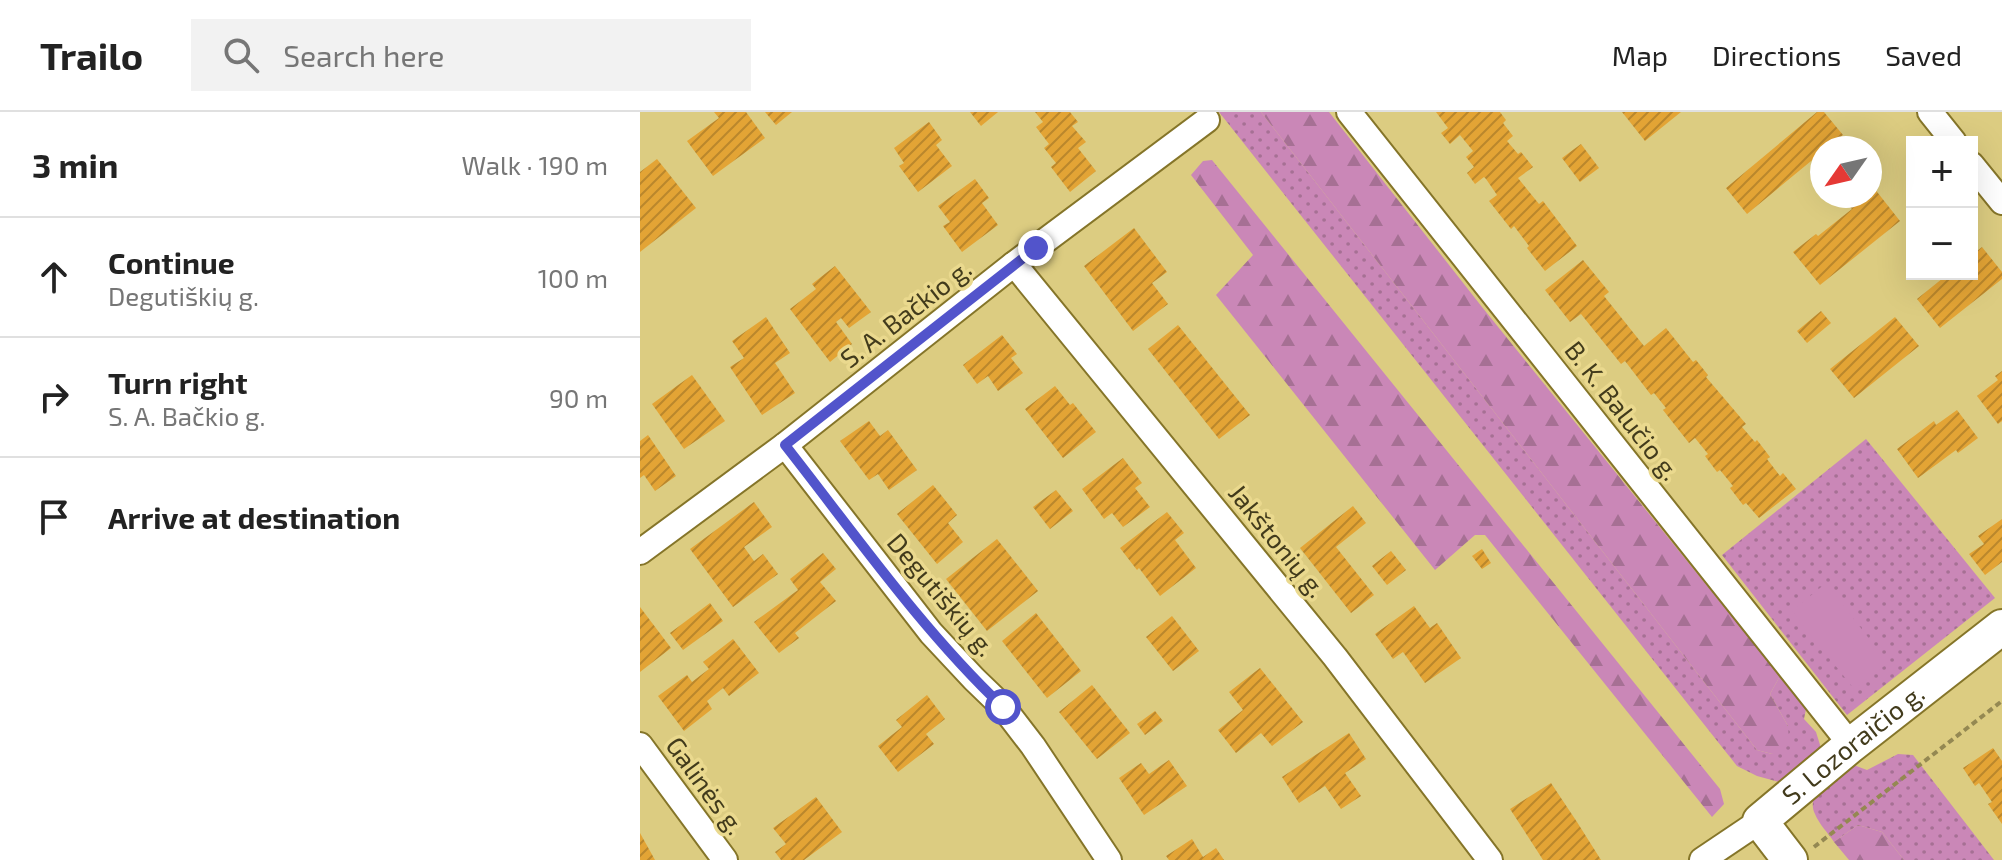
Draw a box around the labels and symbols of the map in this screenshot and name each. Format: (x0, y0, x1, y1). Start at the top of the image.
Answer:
north arrow (1810, 136, 1882, 208)
route end (1018, 230, 1054, 266)
street label: S. A. Bačkio g. (833, 252, 977, 374)
street label: B. K. Balučio g. (1559, 334, 1687, 486)
street label: Jakštonių g. (1223, 477, 1333, 603)
street label: Degutiškių g. (882, 526, 1003, 662)
street label: S. Lozoraičio g. (1775, 677, 1930, 810)
route start (985, 689, 1021, 725)
street label: Galinės g. (660, 730, 752, 840)

